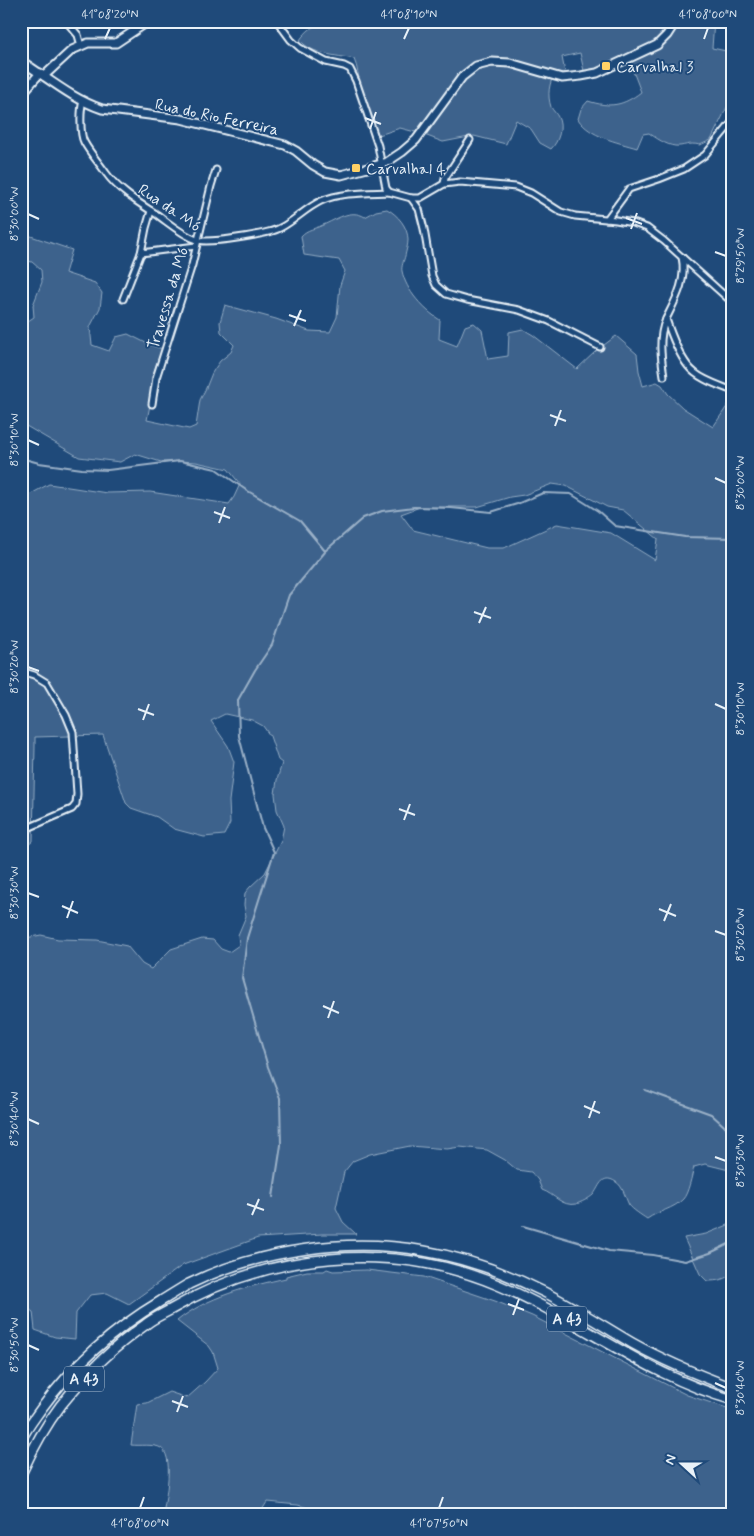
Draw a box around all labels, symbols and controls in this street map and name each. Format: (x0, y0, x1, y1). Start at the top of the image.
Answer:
text: 41°08'20"N (81, 7, 139, 23)
text: 41°08'10"N (381, 7, 437, 23)
text: 41°08'00"N (679, 7, 737, 23)
place label: Carvalhal 3 (616, 57, 693, 78)
marker: Carvalhal 3 (600, 60, 612, 72)
street label: Rua do Rio Ferreira (153, 94, 280, 141)
place label: Carvalhal 4 (366, 159, 446, 180)
marker: Carvalhal 4 (350, 162, 362, 174)
street label: Rua da Mó (134, 179, 205, 237)
text: 8°30'00"W (7, 187, 23, 241)
text: 8°29'50"W (733, 228, 749, 284)
street label: Travessa da Mó (143, 245, 194, 352)
text: 8°30'10"W (7, 413, 23, 467)
text: 8°30'00"W (733, 456, 749, 510)
text: 8°30'20"W (7, 640, 23, 694)
text: 8°30'10"W (733, 682, 749, 736)
text: 8°30'30"W (7, 866, 23, 920)
text: 8°30'20"W (733, 908, 749, 962)
text: 8°30'40"W (7, 1092, 23, 1146)
text: 8°30'30"W (733, 1134, 749, 1188)
road number: A 43 (547, 1306, 587, 1332)
text: 8°30'50"W (7, 1317, 23, 1372)
text: 8°30'40"W (733, 1361, 749, 1415)
road number: A 43 (64, 1366, 104, 1392)
north arrow (656, 1438, 706, 1488)
text: N (661, 1452, 681, 1467)
text: 41°08'00"N (111, 1516, 169, 1532)
text: 41°07'50"N (410, 1516, 468, 1532)

